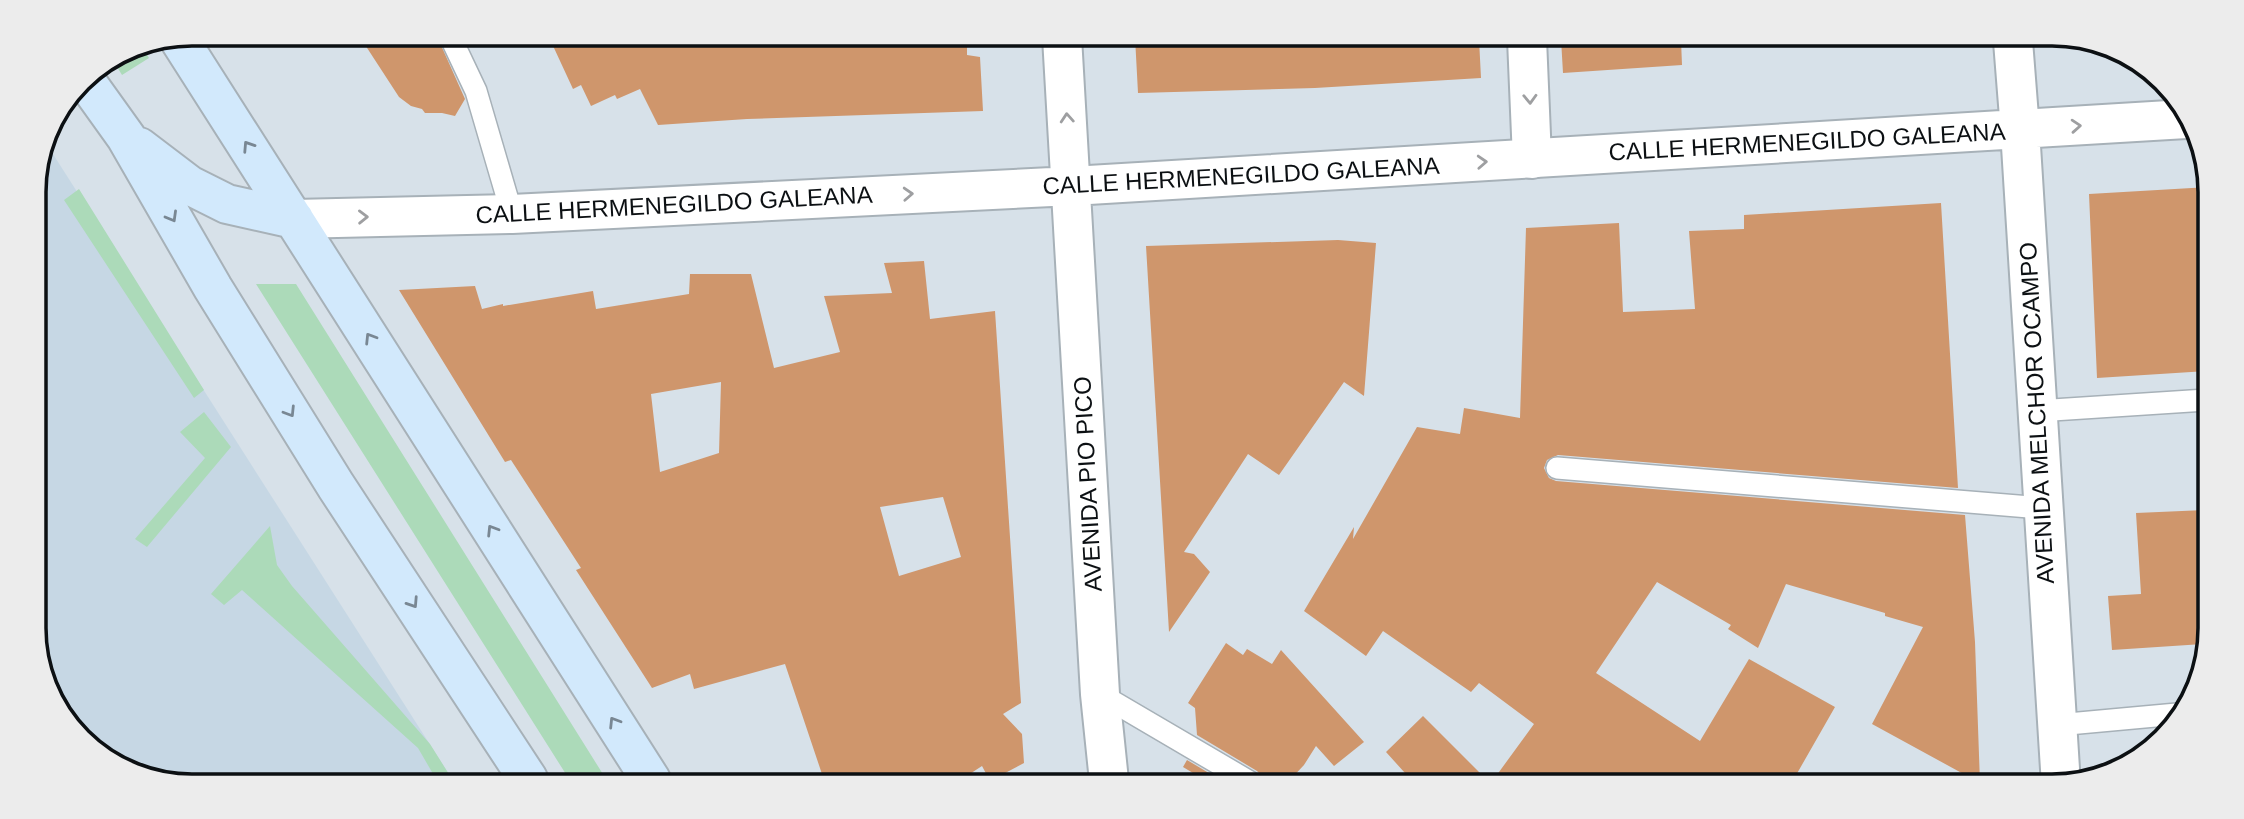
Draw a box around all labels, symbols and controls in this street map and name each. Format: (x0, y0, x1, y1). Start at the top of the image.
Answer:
one-way arrow (1522, 94, 1537, 105)
one-way arrow (1060, 112, 1075, 123)
street label: CALLE HERMENEGILDO GALEANA (1608, 118, 2006, 165)
one-way arrow (2071, 119, 2082, 134)
one-way arrow (243, 141, 256, 154)
street label: CALLE HERMENEGILDO GALEANA (1042, 152, 1440, 199)
one-way arrow (1477, 154, 1488, 169)
street label: CALLE HERMENEGILDO GALEANA (475, 181, 873, 228)
one-way arrow (903, 187, 914, 202)
one-way arrow (164, 210, 177, 223)
one-way arrow (357, 210, 368, 225)
street label: AVENIDA MELCHOR OCAMPO (2014, 241, 2059, 585)
one-way arrow (366, 333, 379, 346)
street label: AVENIDA PIO PICO (1068, 376, 1107, 592)
one-way arrow (282, 404, 295, 417)
one-way arrow (488, 525, 501, 538)
one-way arrow (405, 596, 418, 609)
one-way arrow (610, 717, 623, 730)

